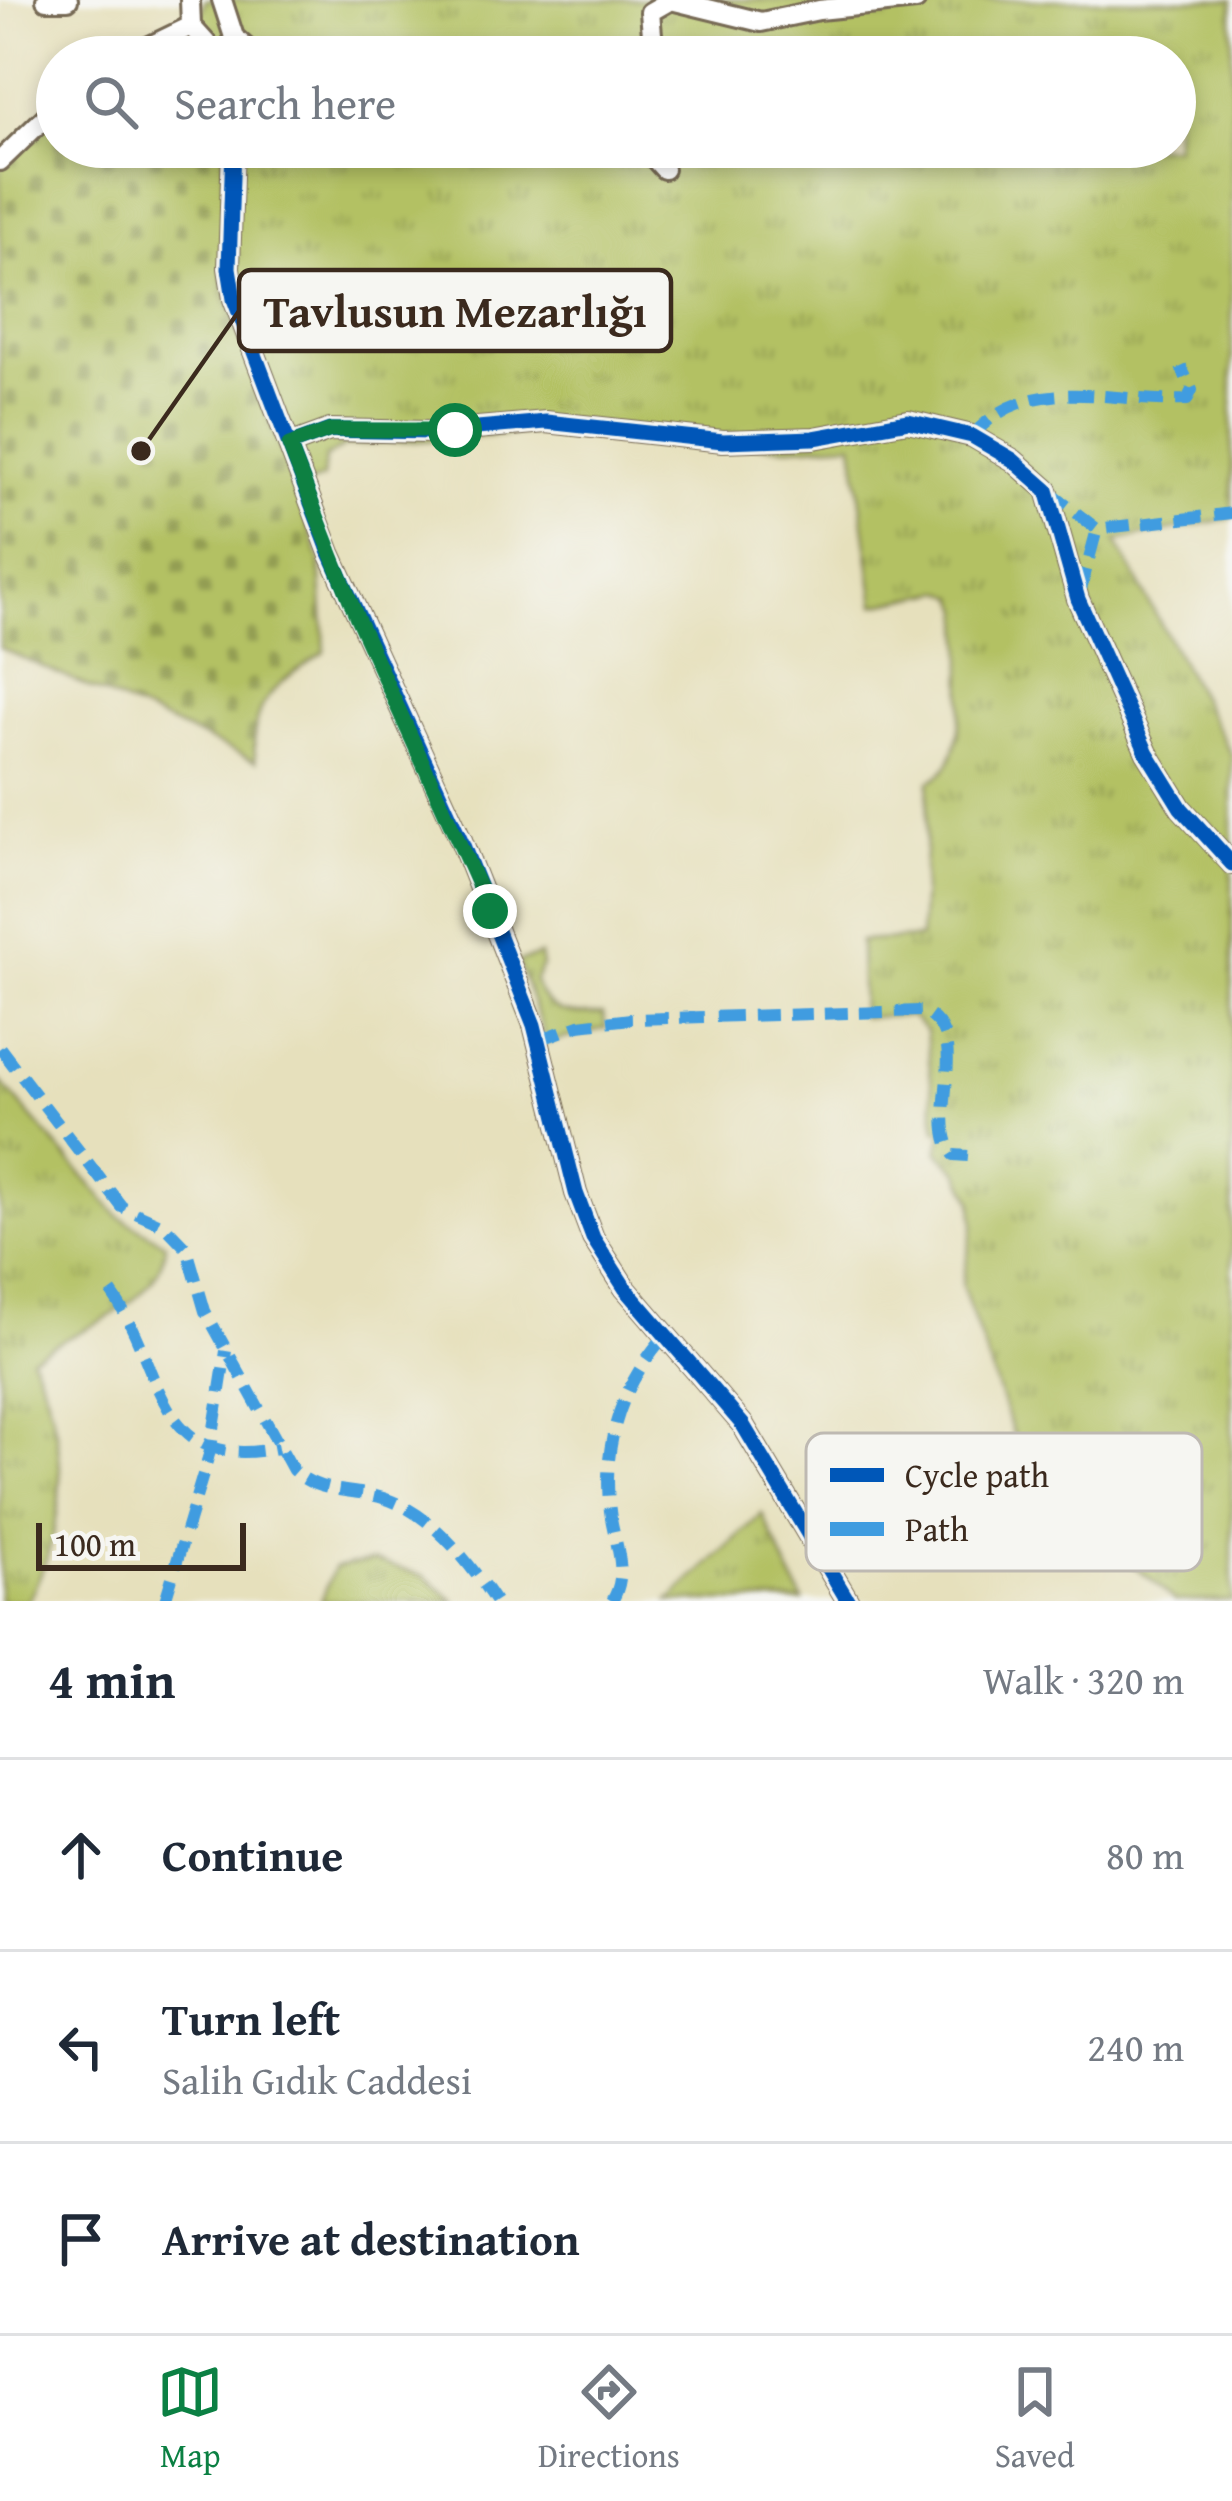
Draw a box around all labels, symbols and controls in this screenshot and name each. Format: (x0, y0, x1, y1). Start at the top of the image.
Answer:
search box (36, 36, 1196, 168)
icon: search (78, 69, 144, 135)
text: Search here (174, 70, 396, 135)
callout: Tavlusun Mezarlığı (239, 270, 671, 351)
text: Tavlusun Mezarlığı (263, 278, 647, 343)
route start (428, 403, 482, 457)
route end (463, 884, 517, 938)
legend (806, 1433, 1202, 1571)
text: Cycle path (905, 1451, 1050, 1499)
text: Path (905, 1505, 969, 1553)
scale bar (36, 1517, 246, 1570)
text: 100 m (54, 1520, 136, 1568)
text: 4 min (48, 1642, 175, 1717)
text: Walk · 320 m (983, 1651, 1184, 1708)
icon: ahead (48, 1822, 114, 1888)
text: Continue (162, 1822, 343, 1887)
text: 80 m (1106, 1826, 1184, 1883)
text: Turn left (162, 1986, 340, 2051)
icon: left (48, 2014, 114, 2080)
text: 240 m (1087, 2018, 1184, 2075)
text: Salih Gıdık Caddesi (162, 2051, 472, 2108)
icon: arrive (48, 2206, 114, 2272)
text: Arrive at destination (162, 2206, 580, 2271)
tab: Map (157, 2359, 223, 2479)
tab: Directions (538, 2359, 680, 2479)
tab: Saved (995, 2359, 1075, 2479)

